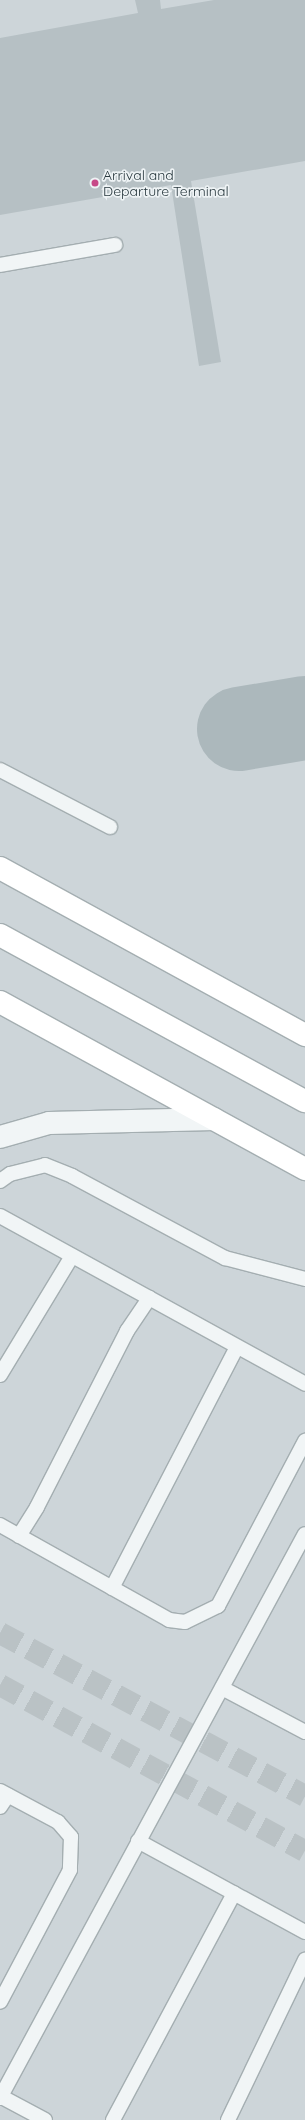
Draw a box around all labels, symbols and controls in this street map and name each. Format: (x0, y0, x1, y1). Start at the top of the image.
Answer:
place label: Arrival and Departure Terminal (103, 167, 229, 200)
marker: Arrival and Departure Terminal (90, 178, 100, 188)

